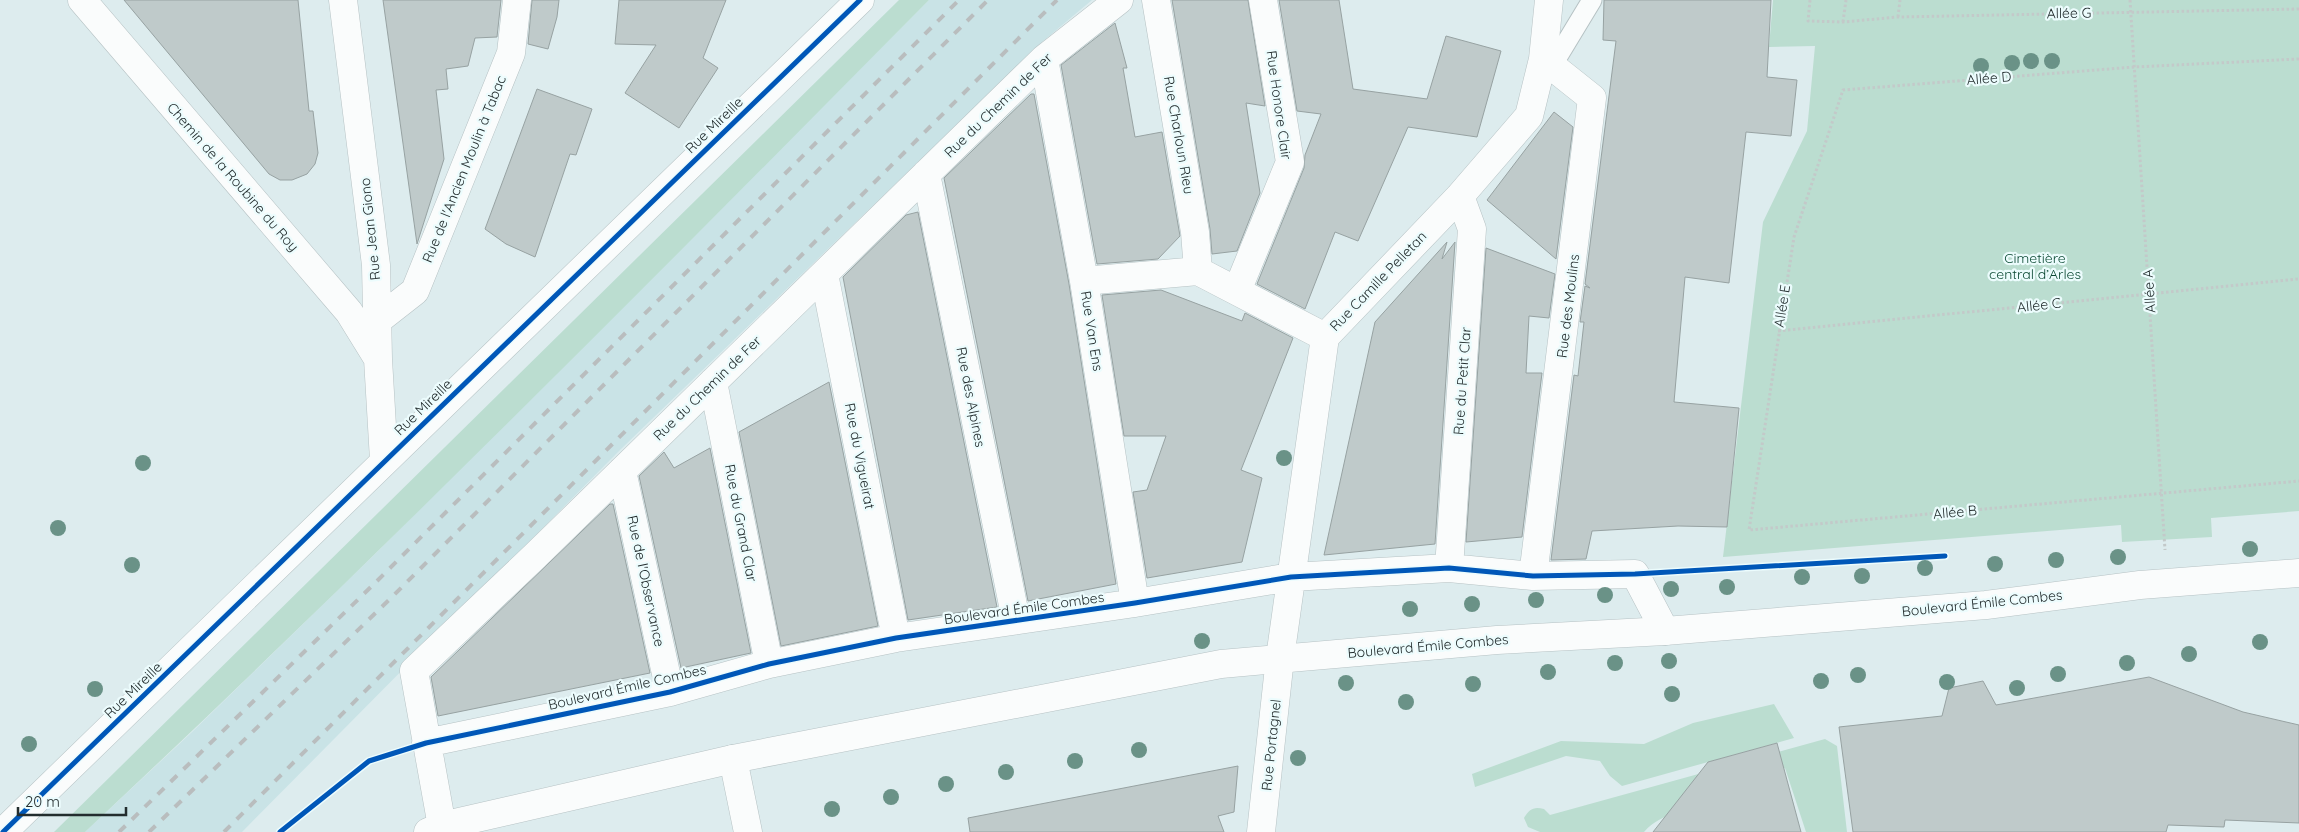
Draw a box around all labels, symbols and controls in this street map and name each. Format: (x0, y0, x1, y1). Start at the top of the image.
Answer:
street label: Allée G (2046, 4, 2092, 22)
street label: Rue du Chemin de Fer (940, 48, 1056, 161)
street label: Rue Honore Clair (1262, 49, 1296, 161)
street label: Allée D (1966, 67, 2012, 89)
street label: Rue de l'Ancien Moulin à Tabac (418, 73, 510, 265)
street label: Rue Charloun Rieu (1160, 75, 1198, 195)
street label: Rue Mireille (681, 93, 747, 157)
street label: Chemin de la Roubine du Roy (163, 99, 303, 255)
street label: Rue Jean Giono (356, 177, 384, 281)
street label: Rue Camille Pelletan (1326, 227, 1430, 335)
park label: Cimetière central d’Arles (1989, 249, 2081, 283)
street label: Rue des Moulins (1553, 253, 1583, 359)
street label: Allée A (2138, 268, 2160, 314)
street label: Allée E (1770, 283, 1794, 329)
street label: Rue Van Ens (1077, 290, 1107, 372)
street label: Allée C (2016, 294, 2062, 316)
street label: Rue du Petit Clar (1449, 326, 1475, 436)
street label: Rue du Chemin de Fer (649, 331, 765, 444)
street label: Rue des Alpines (952, 345, 990, 449)
street label: Rue Mireille (390, 375, 456, 439)
street label: Rue du Vigueirat (841, 401, 879, 511)
street label: Rue du Grand Clar (721, 463, 761, 584)
street label: Allée B (1932, 501, 1978, 523)
street label: Rue de l'Observance (623, 514, 669, 648)
street label: Boulevard Émile Combes (1901, 586, 2063, 620)
street label: Boulevard Émile Combes (943, 588, 1105, 628)
street label: Boulevard Émile Combes (1347, 630, 1509, 662)
street label: Rue Mireille (100, 658, 166, 722)
street label: Boulevard Émile Combes (546, 660, 708, 714)
street label: Rue Portagnel (1257, 698, 1285, 792)
scale bar (18, 784, 125, 816)
text: 20 m (25, 792, 60, 811)

